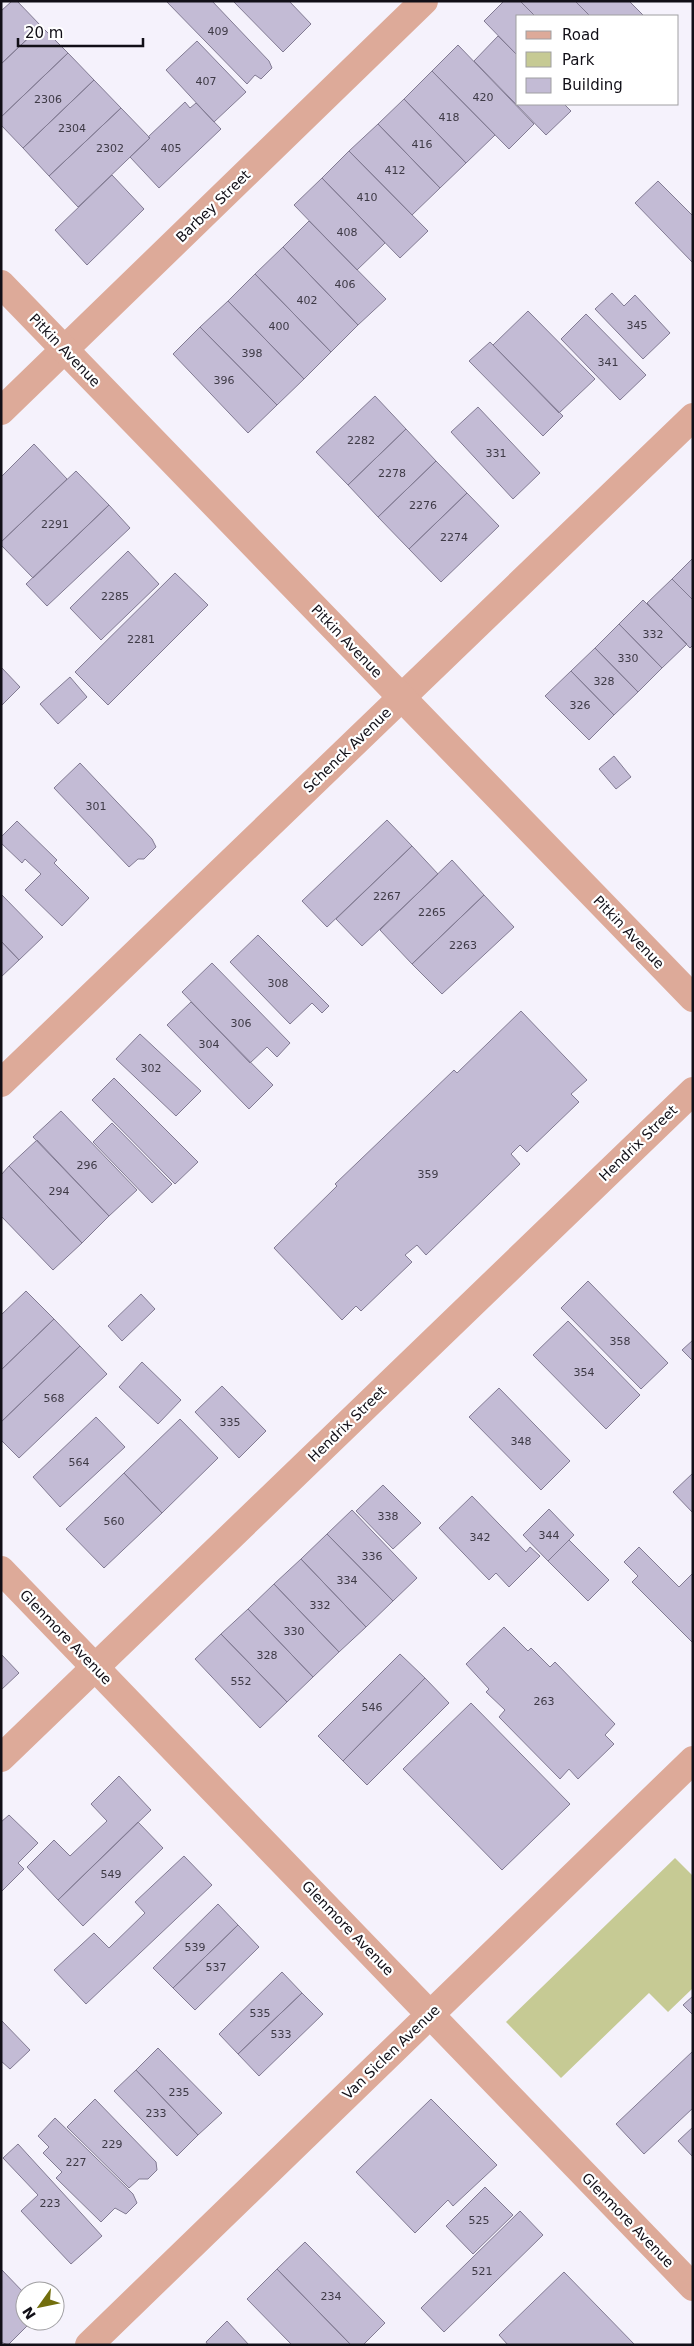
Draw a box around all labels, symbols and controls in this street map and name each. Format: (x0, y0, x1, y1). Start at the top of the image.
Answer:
scale bar (18, 15, 142, 47)
legend (516, 15, 679, 105)
text: 20 m (25, 24, 63, 42)
house number: 409 (208, 25, 229, 38)
text: Road (562, 26, 600, 44)
text: Park (562, 51, 595, 69)
house number: 407 (196, 75, 217, 88)
text: Building (562, 76, 623, 94)
house number: 420 (473, 91, 494, 104)
house number: 2306 (34, 93, 62, 106)
house number: 418 (439, 111, 460, 124)
house number: 2304 (58, 122, 86, 135)
house number: 416 (412, 138, 433, 151)
house number: 2302 (96, 142, 124, 155)
house number: 405 (161, 142, 182, 155)
house number: 412 (385, 164, 406, 177)
street label: Barbey Street (173, 166, 254, 245)
house number: 410 (357, 191, 378, 204)
house number: 408 (337, 226, 358, 239)
house number: 406 (335, 278, 356, 291)
house number: 402 (297, 294, 318, 307)
street label: Pitkin Avenue (26, 310, 104, 390)
house number: 345 (627, 319, 648, 332)
house number: 400 (269, 320, 290, 333)
house number: 398 (242, 347, 263, 360)
house number: 341 (598, 356, 619, 369)
house number: 396 (214, 374, 235, 387)
house number: 2282 (347, 434, 375, 447)
house number: 331 (486, 447, 507, 460)
house number: 2278 (378, 467, 406, 480)
house number: 2276 (409, 499, 437, 512)
house number: 2291 (41, 518, 69, 531)
house number: 2274 (440, 531, 468, 544)
house number: 2285 (101, 590, 129, 603)
street label: Pitkin Avenue (308, 601, 386, 681)
house number: 332 (643, 628, 664, 641)
house number: 2281 (127, 633, 155, 646)
house number: 330 (618, 652, 639, 665)
house number: 328 (594, 675, 615, 688)
house number: 326 (570, 699, 591, 712)
street label: Schenck Avenue (300, 704, 394, 796)
house number: 301 (86, 800, 107, 813)
house number: 2267 (373, 890, 401, 903)
street label: Pitkin Avenue (590, 892, 668, 972)
house number: 2265 (418, 906, 446, 919)
house number: 2263 (449, 939, 477, 952)
house number: 308 (268, 977, 289, 990)
house number: 306 (231, 1017, 252, 1030)
house number: 304 (199, 1038, 220, 1051)
house number: 302 (141, 1062, 162, 1075)
street label: Hendrix Street (596, 1102, 681, 1184)
house number: 296 (77, 1159, 98, 1172)
house number: 359 (418, 1168, 439, 1181)
house number: 294 (49, 1185, 70, 1198)
house number: 358 (610, 1335, 631, 1348)
house number: 354 (574, 1366, 595, 1379)
street label: Hendrix Street (305, 1383, 390, 1465)
house number: 568 (44, 1392, 65, 1405)
house number: 335 (220, 1416, 241, 1429)
house number: 348 (511, 1435, 532, 1448)
house number: 564 (69, 1456, 90, 1469)
house number: 338 (378, 1510, 399, 1523)
house number: 560 (104, 1515, 125, 1528)
house number: 344 (539, 1529, 560, 1542)
house number: 342 (470, 1531, 491, 1544)
house number: 336 (362, 1550, 383, 1563)
house number: 334 (337, 1574, 358, 1587)
street label: Glenmore Avenue (17, 1586, 115, 1688)
house number: 332 (310, 1599, 331, 1612)
house number: 330 (284, 1625, 305, 1638)
house number: 328 (257, 1649, 278, 1662)
house number: 552 (231, 1675, 252, 1688)
house number: 263 (534, 1695, 555, 1708)
house number: 546 (362, 1701, 383, 1714)
house number: 549 (101, 1868, 122, 1881)
street label: Glenmore Avenue (299, 1877, 397, 1979)
house number: 539 (185, 1941, 206, 1954)
house number: 537 (206, 1961, 227, 1974)
street label: Van Siclen Avenue (339, 2002, 443, 2102)
house number: 535 (250, 2007, 271, 2020)
house number: 533 (271, 2028, 292, 2041)
house number: 235 (169, 2086, 190, 2099)
house number: 233 (146, 2107, 167, 2120)
house number: 229 (102, 2138, 123, 2151)
house number: 227 (66, 2156, 87, 2169)
street label: Glenmore Avenue (579, 2169, 677, 2271)
house number: 223 (40, 2197, 61, 2210)
house number: 525 (469, 2214, 490, 2227)
house number: 521 (472, 2265, 493, 2278)
north arrow (15, 2281, 65, 2331)
house number: 234 (321, 2290, 342, 2303)
text: N (19, 2304, 39, 2322)

